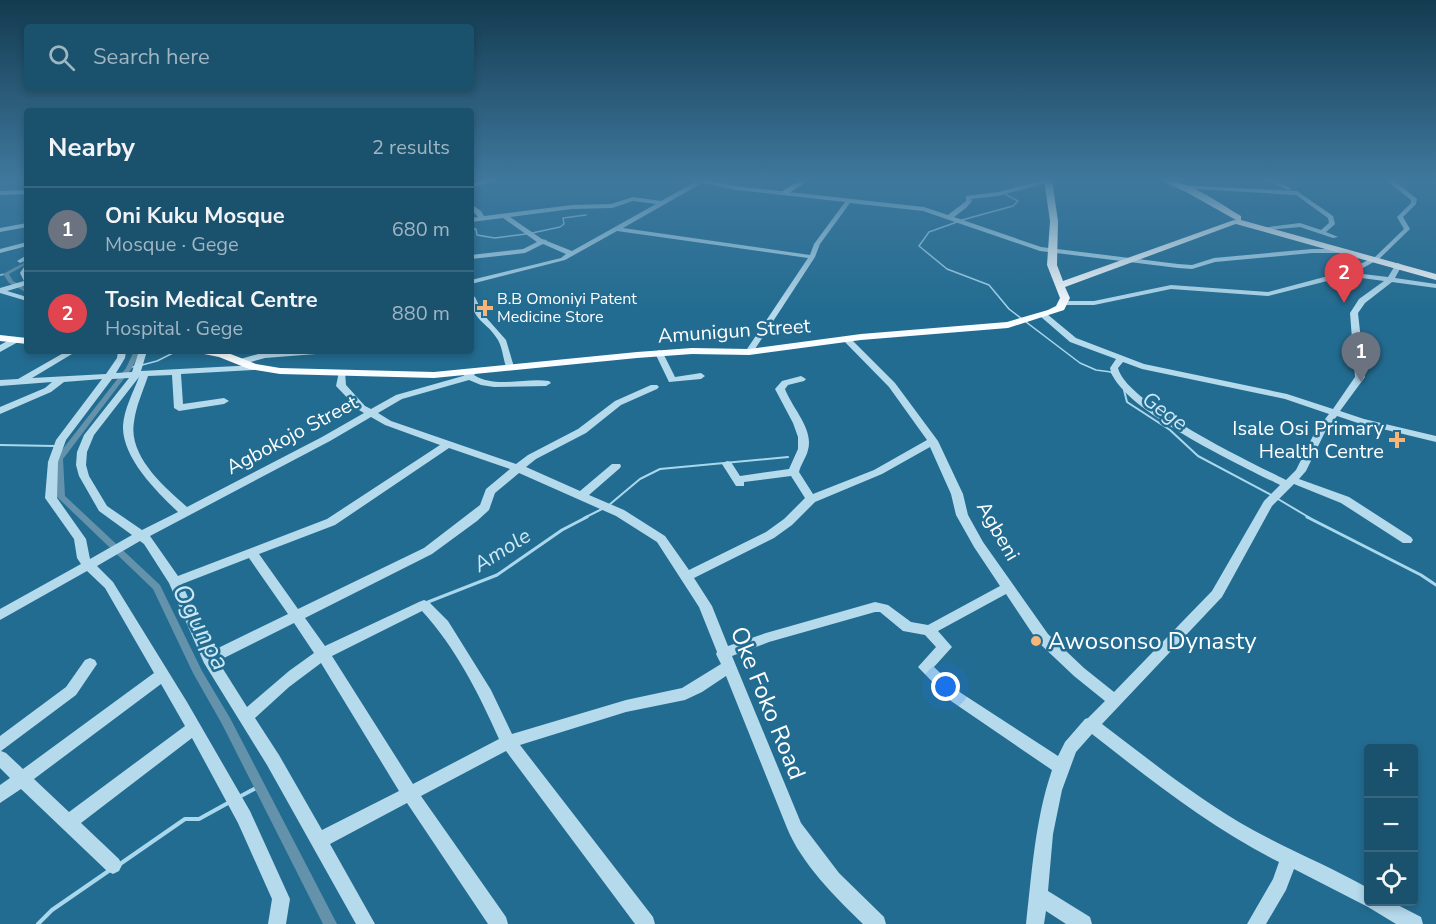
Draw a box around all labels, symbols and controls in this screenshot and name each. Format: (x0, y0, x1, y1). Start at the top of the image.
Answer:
search box (24, 24, 474, 90)
icon: search (45, 41, 78, 74)
text: Search here (93, 42, 210, 72)
text: Nearby (48, 130, 135, 165)
text: 2 results (372, 134, 450, 161)
text: Oni Kuku Mosque (105, 201, 285, 231)
text: 1 (62, 216, 74, 243)
text: 680 m (392, 216, 450, 243)
text: Mosque · Gege (105, 231, 239, 258)
pin: 2 (1324, 254, 1364, 303)
text: Tosin Medical Centre (105, 285, 318, 315)
place label: B.B Omoniyi Patent Medicine Store (497, 288, 637, 328)
text: 2 (62, 300, 74, 327)
text: 880 m (392, 300, 450, 327)
marker: B.B Omoniyi Patent Medicine Store (478, 301, 492, 315)
street label: Amunigun Street (657, 312, 812, 350)
text: Hospital · Gege (105, 315, 243, 342)
pin: 1 (1342, 332, 1380, 382)
water label: Gege (1137, 385, 1193, 437)
street label: Agbokojo Street (221, 388, 363, 481)
place label: Isale Osi Primary Health Centre (1232, 415, 1385, 465)
marker: Isale Osi Primary Health Centre (1388, 431, 1406, 449)
street label: Agbeni (970, 496, 1026, 566)
water label: Amole (467, 522, 536, 579)
water label: Ogunpa (164, 578, 238, 676)
street label: Oke Foko Road (723, 622, 813, 784)
place label: Awosonso Dynasty (1048, 625, 1257, 657)
marker: Awosonso Dynasty (1029, 634, 1043, 648)
your location (931, 672, 960, 701)
map controls (1364, 744, 1418, 906)
button: + (1364, 744, 1418, 798)
button: − (1364, 798, 1418, 852)
button: locate (1364, 852, 1418, 906)

